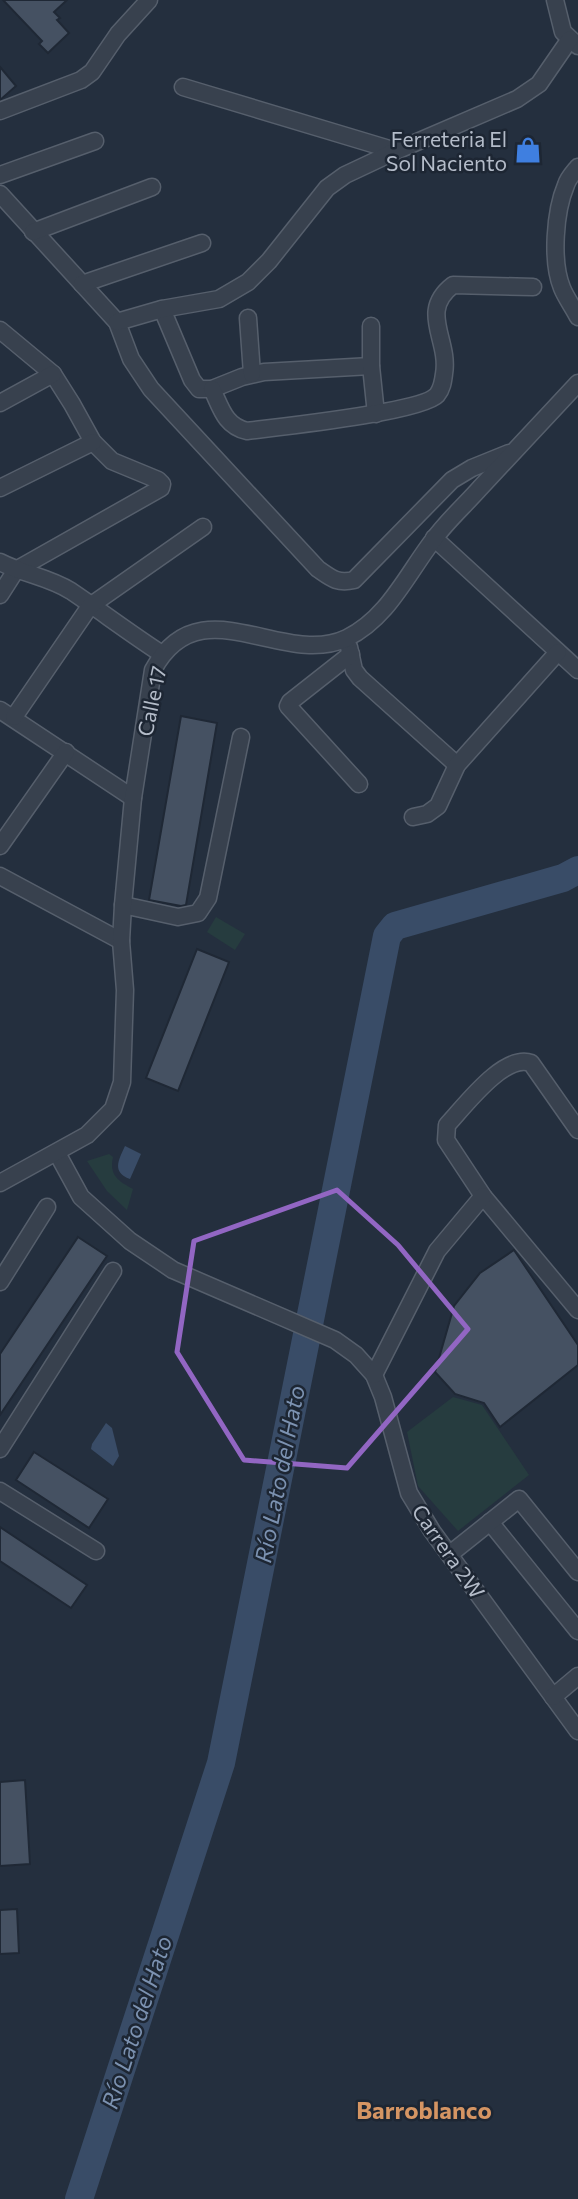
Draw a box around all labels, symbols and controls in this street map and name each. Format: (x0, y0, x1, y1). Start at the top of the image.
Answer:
place label: Ferreteria El Sol Naciento (386, 126, 507, 175)
shop icon: Ferreteria El Sol Naciento (513, 135, 543, 165)
street label: Calle 17 (131, 664, 171, 738)
water label: Río Lato del Hato (248, 1383, 310, 1565)
street label: Carrera 2W (407, 1499, 491, 1603)
water label: Río Lato del Hato (95, 1932, 177, 2112)
district label: Barroblanco (356, 2095, 492, 2124)

